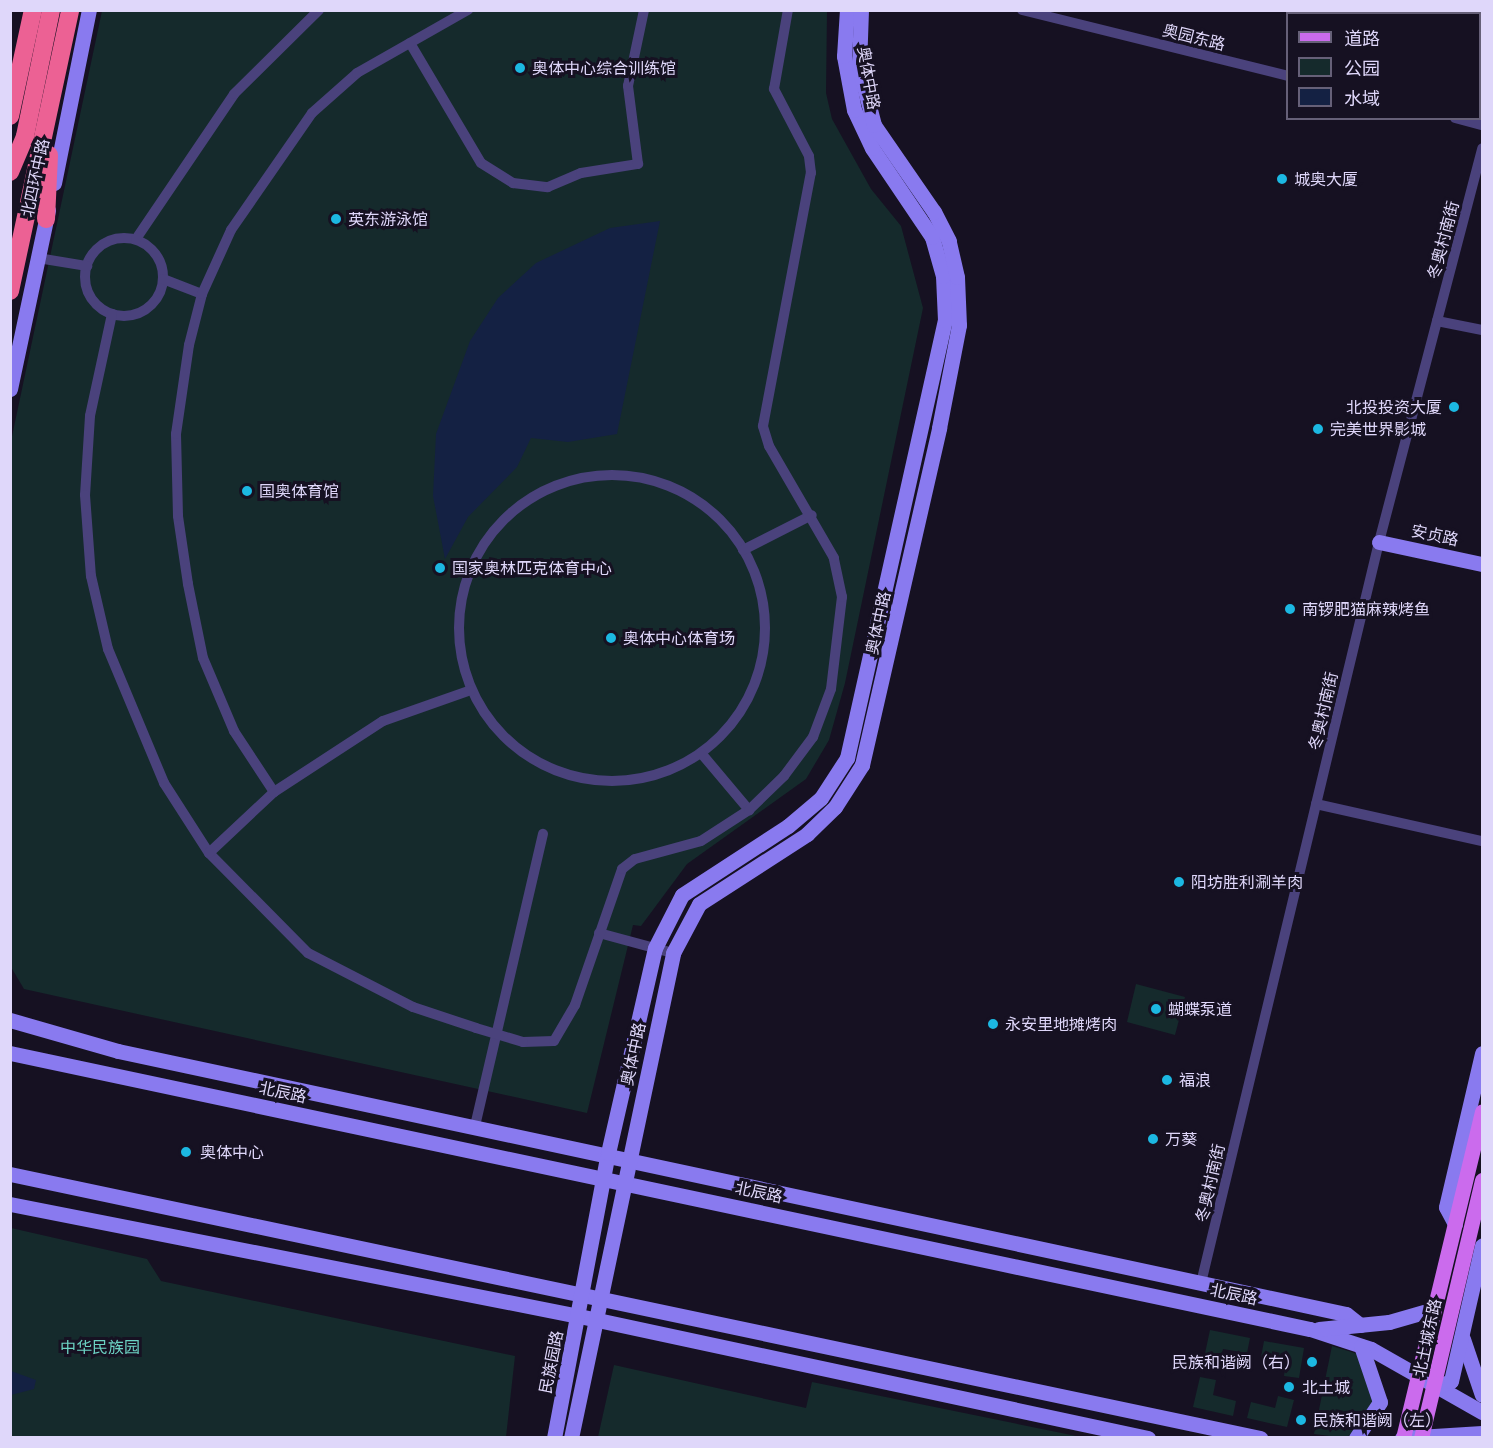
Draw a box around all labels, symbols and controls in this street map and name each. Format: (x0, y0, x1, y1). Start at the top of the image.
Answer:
legend (1286, 12, 1481, 120)
street label: 奥园东路 (1161, 20, 1227, 54)
text: 道路 (1344, 27, 1380, 50)
street label: 奥体中路 (854, 45, 884, 111)
text: 公园 (1344, 57, 1380, 80)
place label: 奥体中心综合训练馆 (532, 58, 676, 78)
marker: 奥体中心综合训练馆 (513, 61, 527, 75)
text: 水域 (1344, 87, 1380, 110)
street label: 北四环中路 (17, 137, 53, 219)
place label: 城奥大厦 (1294, 169, 1358, 189)
marker: 城奥大厦 (1275, 172, 1289, 186)
street label: 冬奥村南街 (1423, 199, 1463, 281)
place label: 英东游泳馆 (348, 209, 428, 229)
marker: 英东游泳馆 (329, 212, 343, 226)
place label: 北投投资大厦 (1346, 397, 1442, 417)
marker: 北投投资大厦 (1447, 400, 1461, 414)
place label: 完美世界影城 (1330, 419, 1426, 439)
marker: 完美世界影城 (1311, 422, 1325, 436)
place label: 国奥体育馆 (259, 481, 339, 501)
marker: 国奥体育馆 (240, 484, 254, 498)
street label: 安贞路 (1410, 521, 1460, 549)
place label: 国家奥林匹克体育中心 (452, 558, 612, 578)
marker: 国家奥林匹克体育中心 (433, 561, 447, 575)
street label: 奥体中路 (862, 590, 894, 656)
place label: 南锣肥猫麻辣烤鱼 (1302, 599, 1430, 619)
marker: 南锣肥猫麻辣烤鱼 (1283, 602, 1297, 616)
place label: 奥体中心体育场 (623, 628, 735, 648)
marker: 奥体中心体育场 (604, 631, 618, 645)
street label: 冬奥村南街 (1305, 670, 1341, 752)
place label: 阳坊胜利涮羊肉 (1191, 872, 1303, 892)
marker: 阳坊胜利涮羊肉 (1172, 875, 1186, 889)
place label: 蝴蝶泵道 (1168, 999, 1232, 1019)
marker: 蝴蝶泵道 (1149, 1002, 1163, 1016)
place label: 永安里地摊烤肉 (1005, 1014, 1117, 1034)
marker: 永安里地摊烤肉 (986, 1017, 1000, 1031)
street label: 奥体中路 (617, 1021, 649, 1087)
place label: 福浪 (1179, 1070, 1211, 1090)
marker: 福浪 (1160, 1073, 1174, 1087)
street label: 北辰路 (258, 1078, 308, 1106)
place label: 万葵 (1165, 1129, 1197, 1149)
marker: 万葵 (1146, 1132, 1160, 1146)
place label: 奥体中心 (200, 1142, 264, 1162)
street label: 冬奥村南街 (1192, 1142, 1228, 1224)
marker: 奥体中心 (177, 1143, 195, 1161)
street label: 北辰路 (734, 1178, 784, 1206)
street label: 北辰路 (1209, 1280, 1259, 1308)
street label: 北土城东路 (1409, 1297, 1445, 1379)
street label: 民族园路 (535, 1329, 567, 1395)
park label: 中华民族园 (60, 1337, 140, 1357)
place label: 民族和谐阙（右） (1172, 1352, 1300, 1372)
marker: 民族和谐阙（右） (1305, 1355, 1319, 1369)
place label: 北土城 (1302, 1377, 1350, 1397)
marker: 北土城 (1280, 1378, 1298, 1396)
place label: 民族和谐阙（左） (1313, 1410, 1441, 1430)
marker: 民族和谐阙（左） (1294, 1413, 1308, 1427)

